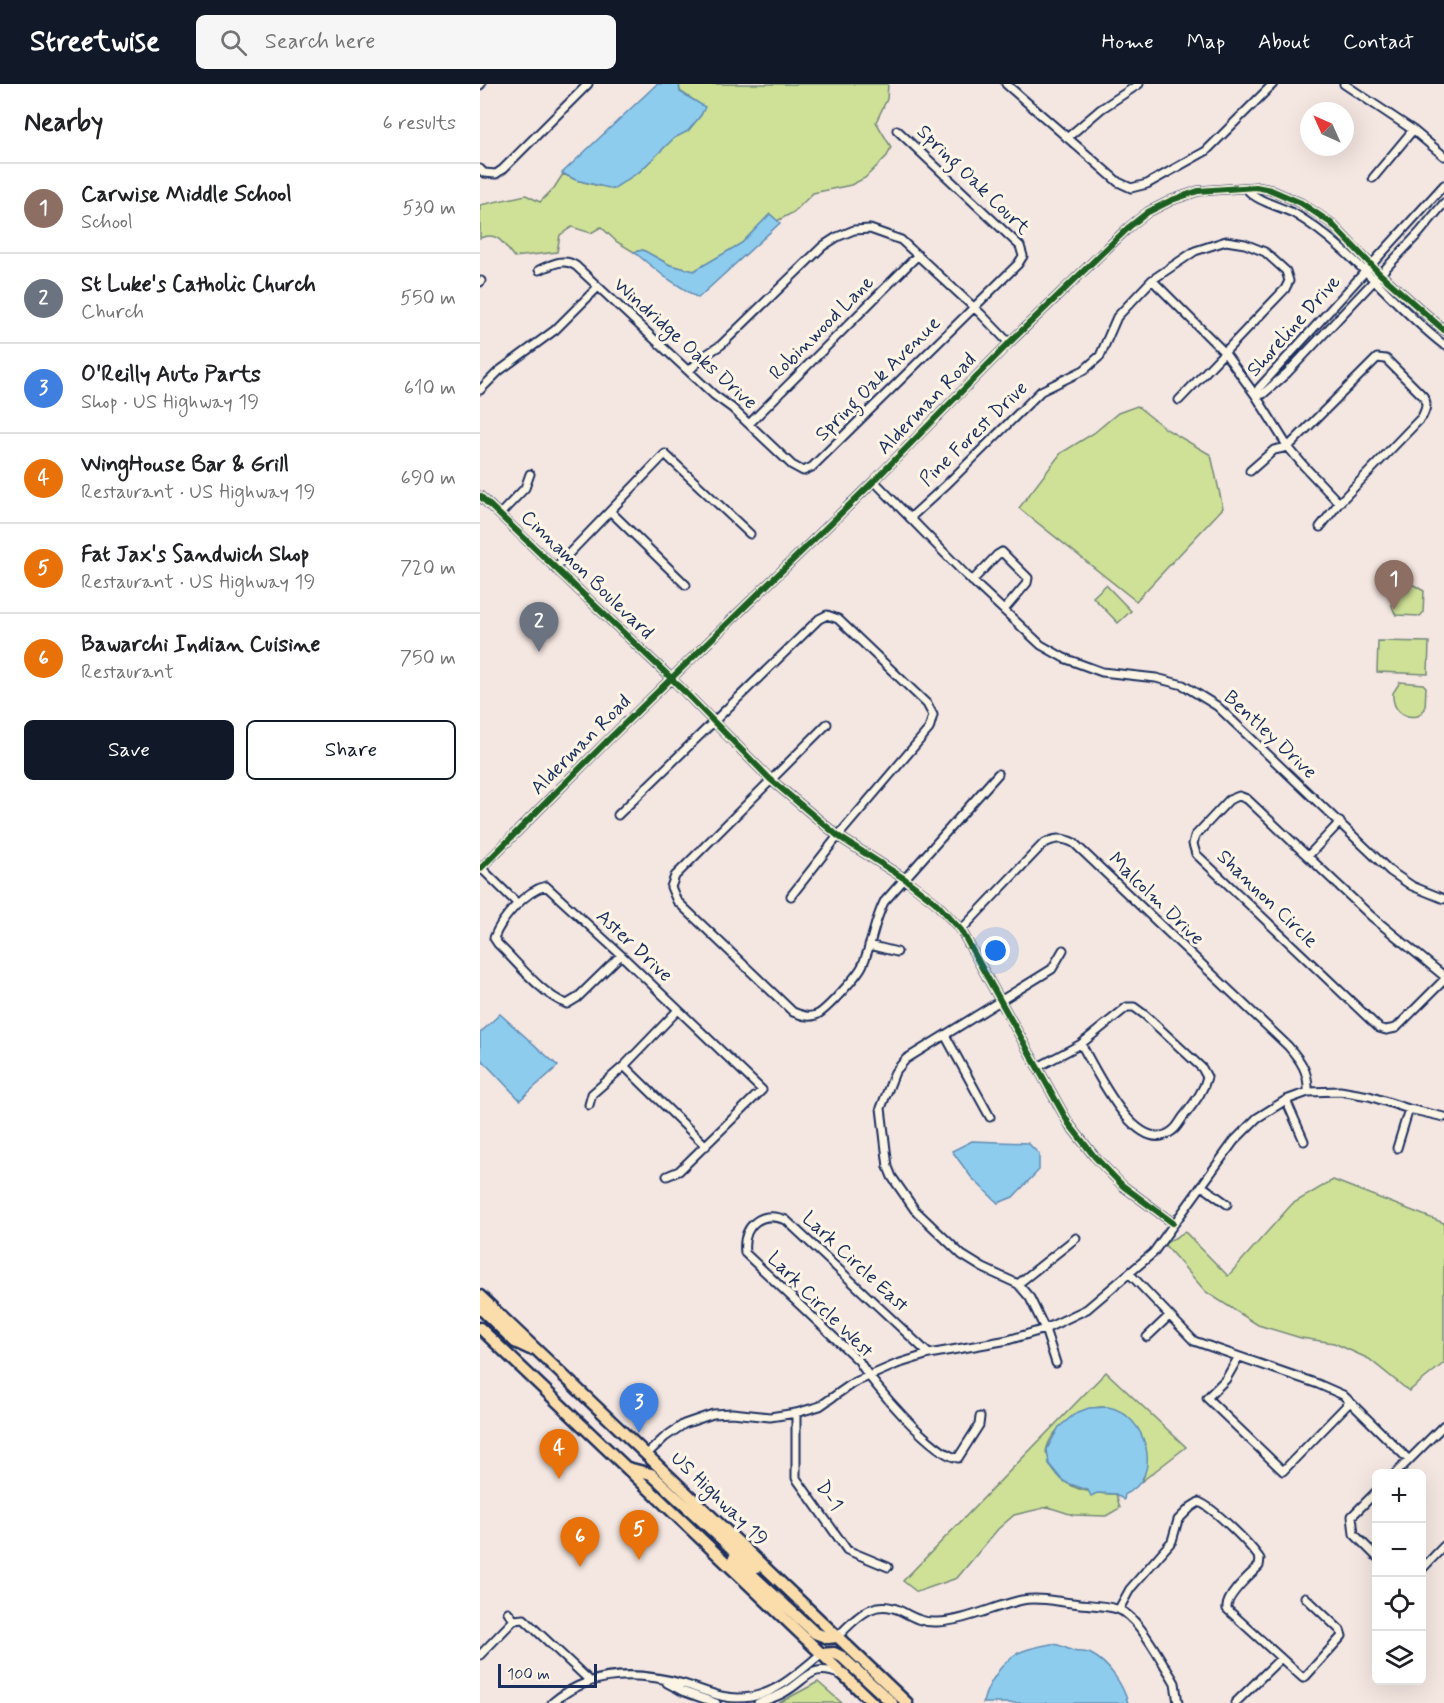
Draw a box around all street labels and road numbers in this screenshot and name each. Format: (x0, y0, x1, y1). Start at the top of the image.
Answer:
street label: Spring Oak Court (909, 119, 1036, 243)
street label: Shoreline Drive (1241, 269, 1347, 383)
street label: Robinwood Lane (764, 270, 880, 386)
street label: Windridge Oaks Drive (606, 272, 763, 417)
street label: Spring Oak Avenue (809, 310, 948, 449)
street label: Alderman Road (871, 347, 983, 461)
street label: Pine Forest Drive (914, 375, 1034, 493)
street label: Cinnamon Boulevard (514, 504, 660, 646)
street label: Bentley Drive (1217, 685, 1323, 785)
street label: Alderman Road (525, 689, 637, 801)
street label: Shannon Circle (1210, 844, 1324, 954)
street label: Malcolm Drive (1102, 846, 1210, 952)
street label: Aster Drive (590, 903, 678, 989)
street label: Lark Circle East (796, 1206, 914, 1319)
street label: Lark Circle West (761, 1246, 879, 1364)
street label: US Highway 19 (664, 1446, 774, 1553)
street label: D-1 (809, 1475, 849, 1517)

